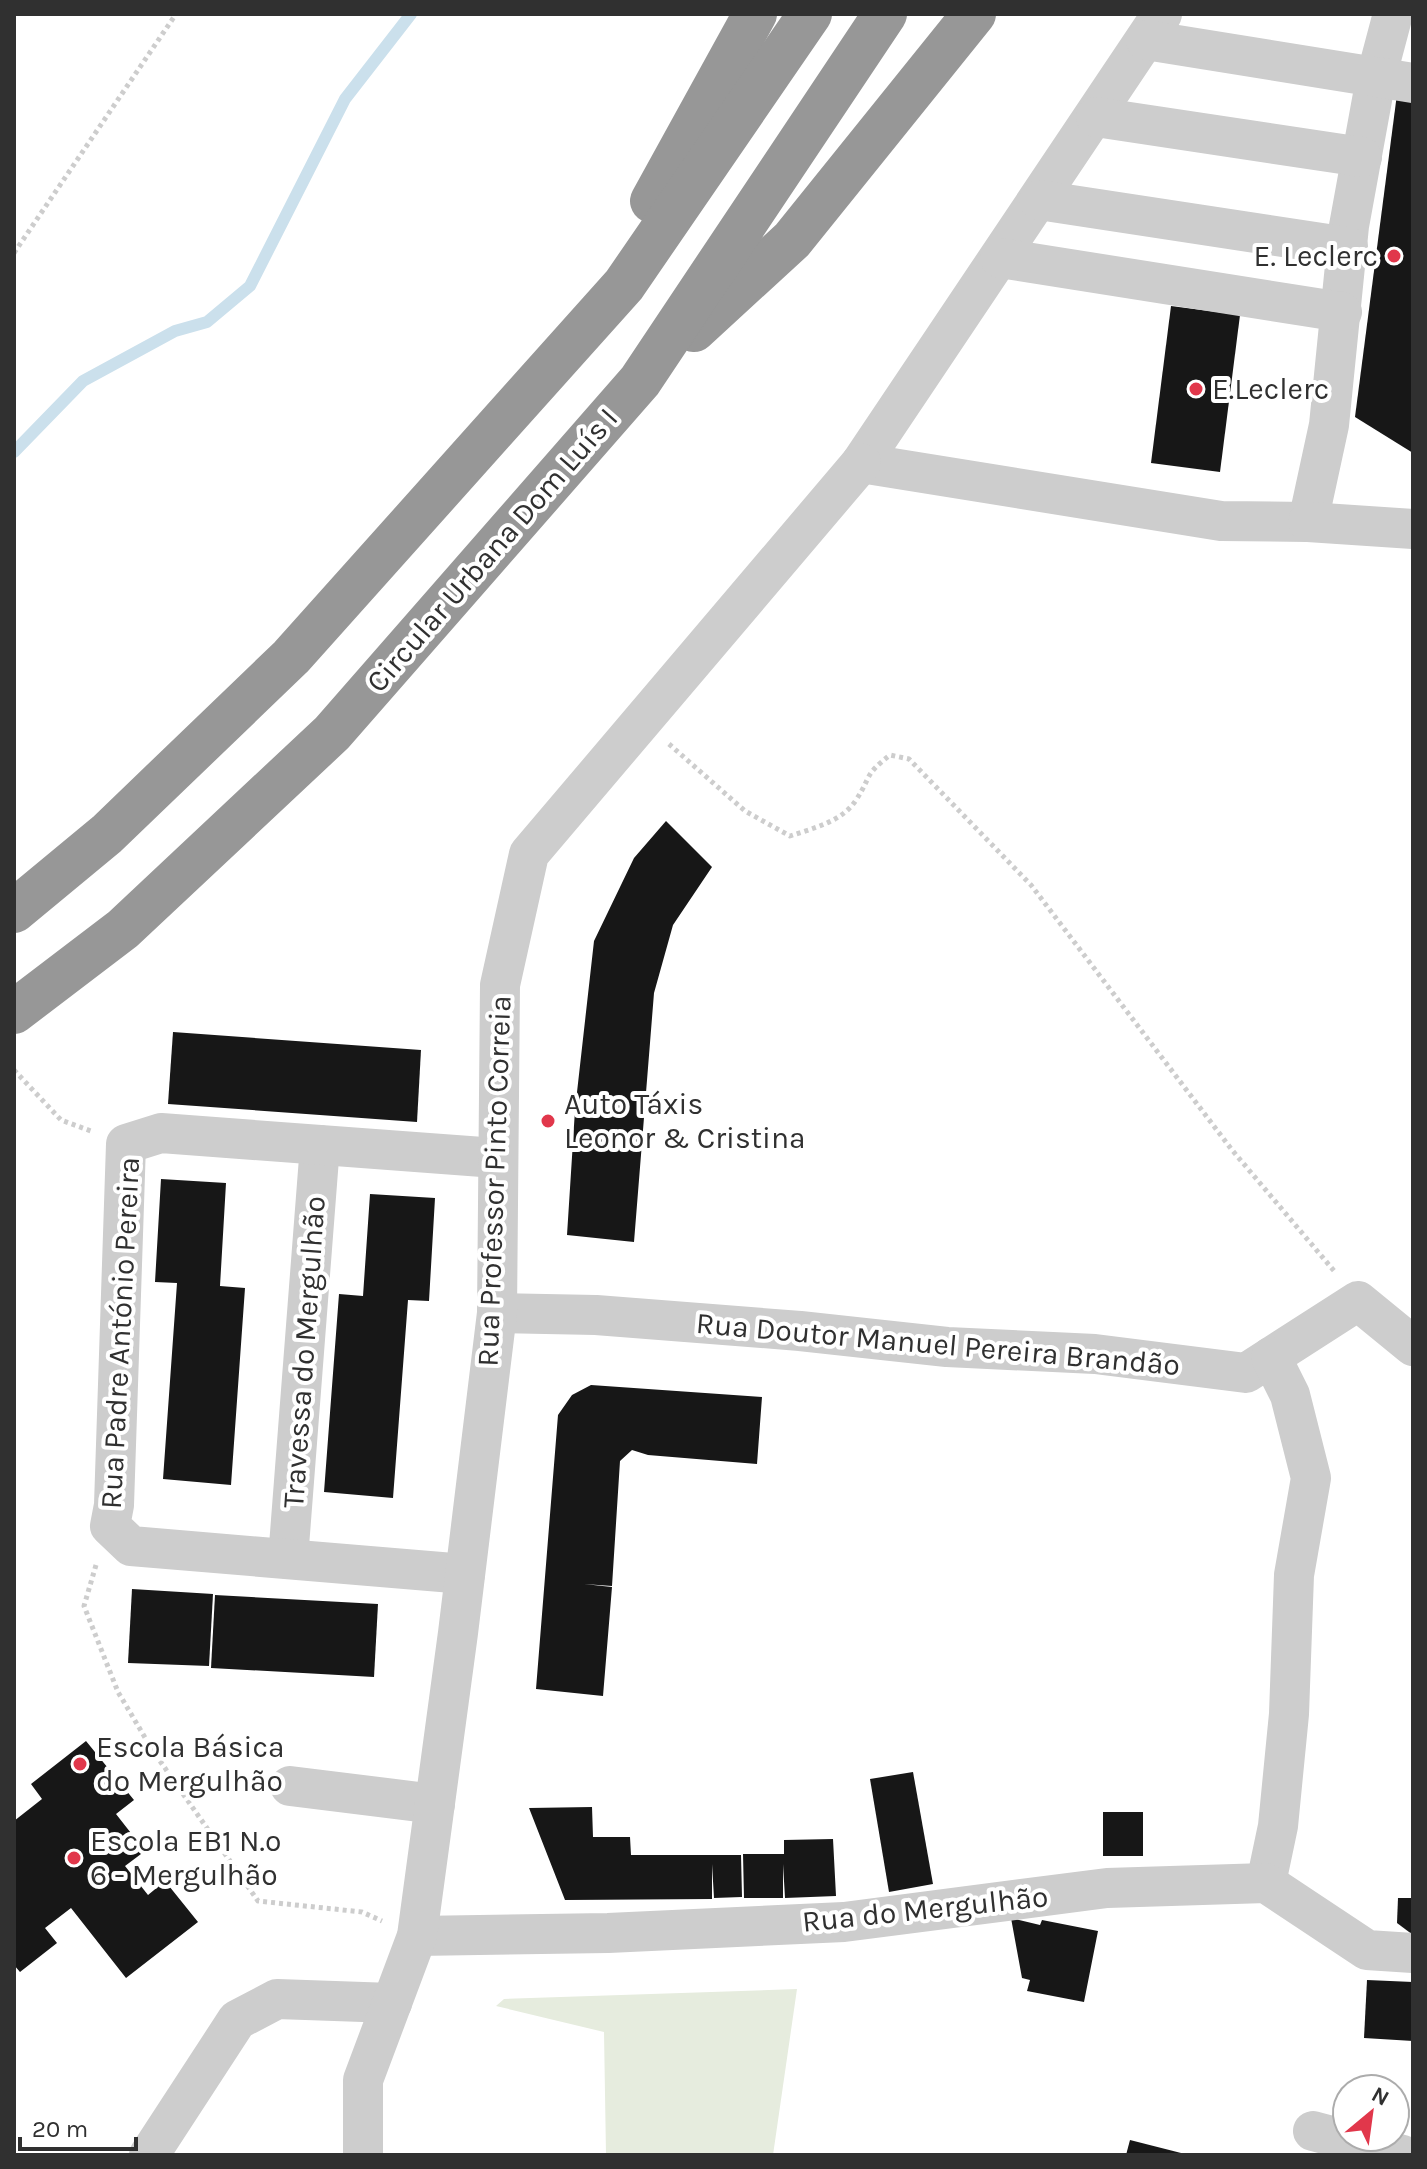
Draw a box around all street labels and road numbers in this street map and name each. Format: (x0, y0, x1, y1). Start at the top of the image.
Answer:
street label: Circular Urbana Dom Luís I (359, 400, 625, 700)
street label: Rua Professor Pinto Correia (470, 995, 518, 1367)
street label: Rua Padre António Pereira (93, 1156, 147, 1510)
street label: Travessa do Mergulhão (275, 1195, 333, 1509)
street label: Rua Doutor Manuel Pereira Brandão (694, 1305, 1182, 1383)
street label: Rua do Mergulhão (800, 1878, 1050, 1940)

